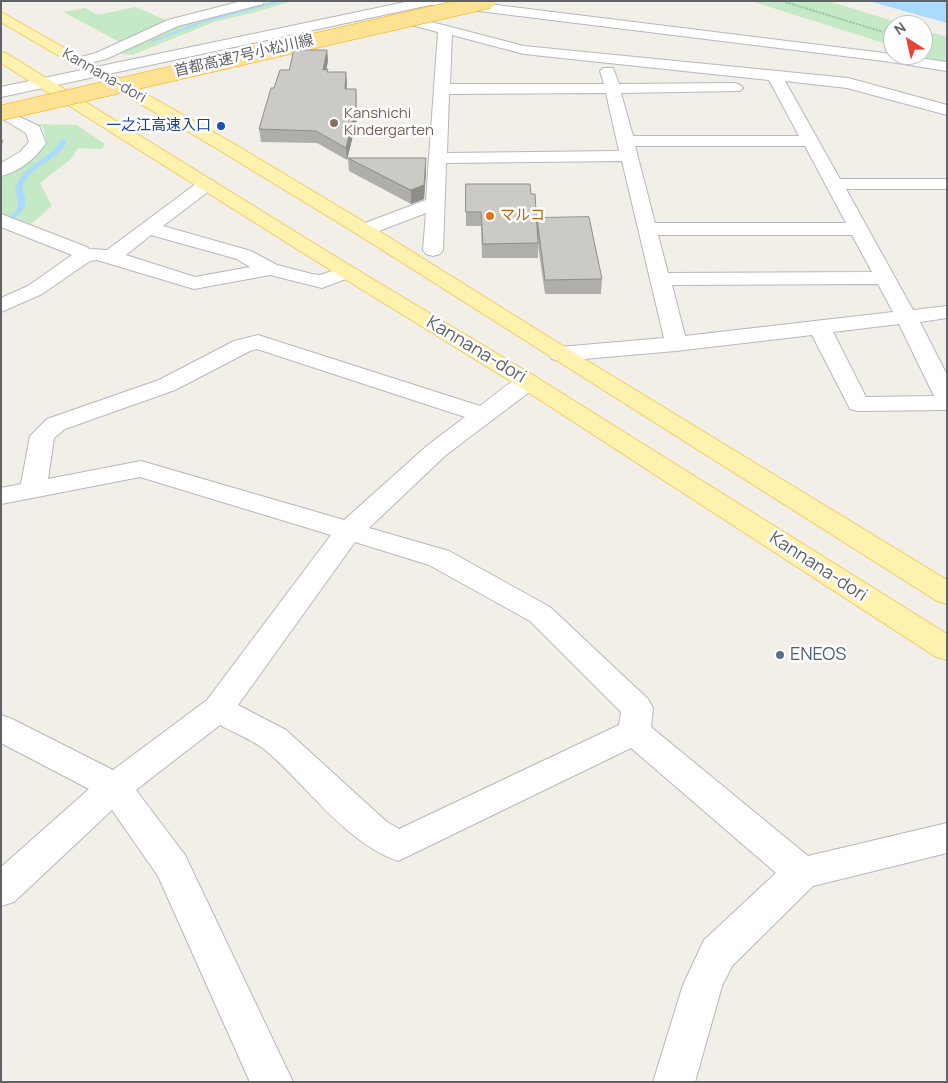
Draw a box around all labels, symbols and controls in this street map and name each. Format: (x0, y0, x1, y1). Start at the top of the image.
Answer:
north arrow (883, 15, 933, 65)
text: N (890, 17, 909, 39)
street label: 首都高速7号小松川線 (173, 31, 315, 81)
street label: Kannana-dori (59, 45, 149, 107)
place label: Kanshichi Kindergarten (344, 105, 434, 140)
place label: 一之江高速入口 (106, 117, 211, 135)
marker: Kanshichi Kindergarten (328, 117, 340, 129)
marker: 一之江高速入口 (215, 120, 227, 132)
place label: マルコ (500, 207, 545, 225)
marker: マルコ (484, 210, 496, 222)
street label: Kannana-dori (422, 312, 530, 388)
street label: Kannana-dori (765, 527, 871, 607)
place label: ENEOS (790, 644, 846, 666)
marker: ENEOS (774, 649, 786, 661)

